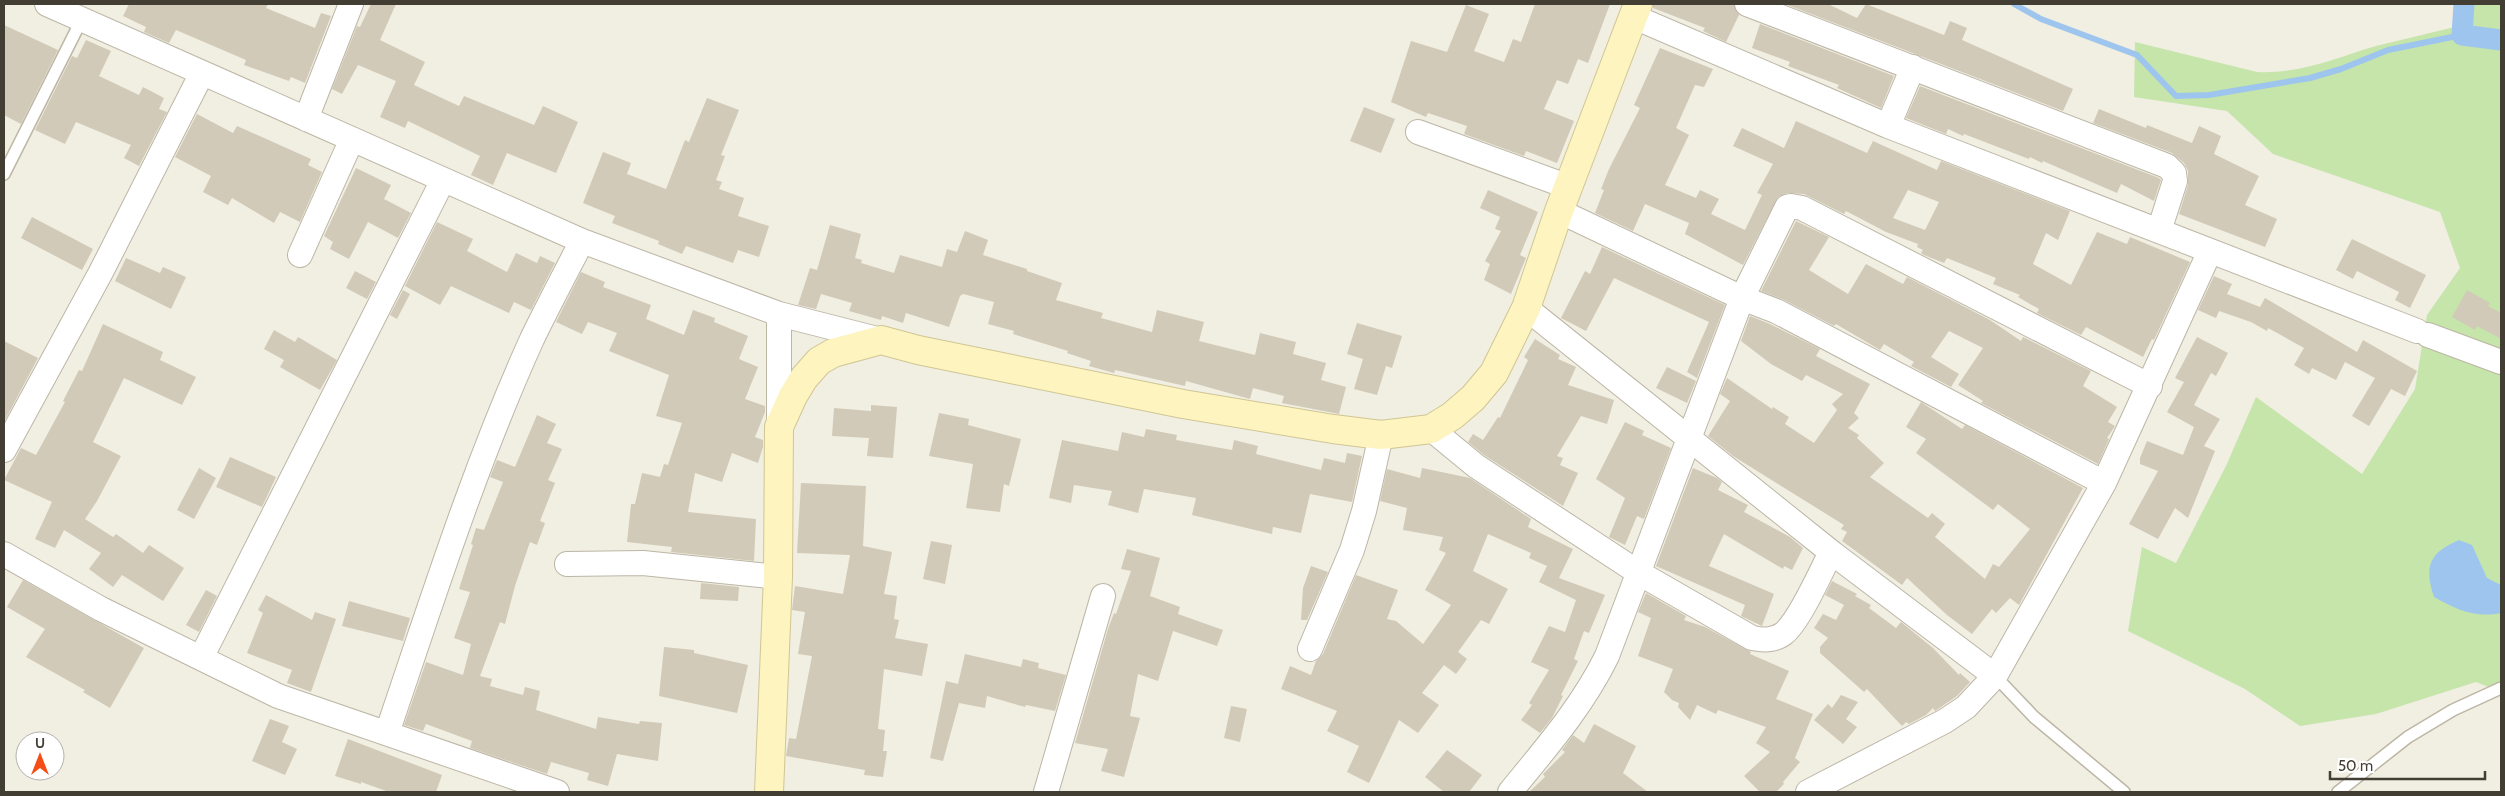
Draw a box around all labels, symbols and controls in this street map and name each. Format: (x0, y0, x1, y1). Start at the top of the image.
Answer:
north arrow (15, 731, 65, 781)
text: U (35, 734, 45, 752)
scale bar (2330, 748, 2485, 780)
text: 50 m (2338, 757, 2373, 775)

